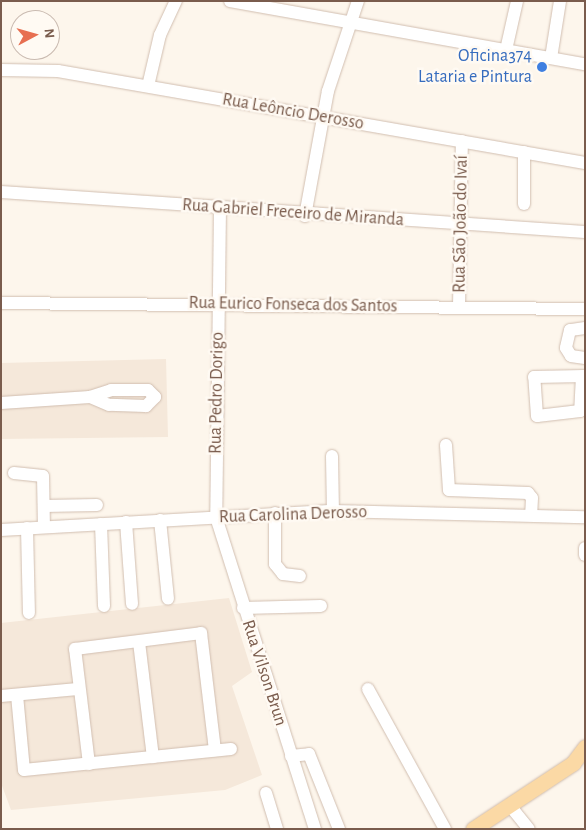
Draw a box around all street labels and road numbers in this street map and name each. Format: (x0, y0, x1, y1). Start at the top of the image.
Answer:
street label: Rua Leôncio Derosso (221, 89, 365, 135)
street label: Rua São João do Ivaí (449, 155, 473, 293)
street label: Rua Gabriel Freceiro de Miranda (181, 194, 405, 232)
street label: Rua Eurico Fonseca dos Santos (188, 292, 398, 318)
street label: Rua Pedro Dorigo (205, 332, 229, 454)
street label: Rua Carolina Derosso (219, 502, 367, 528)
street label: Rua Vilson Brun (237, 617, 291, 729)

